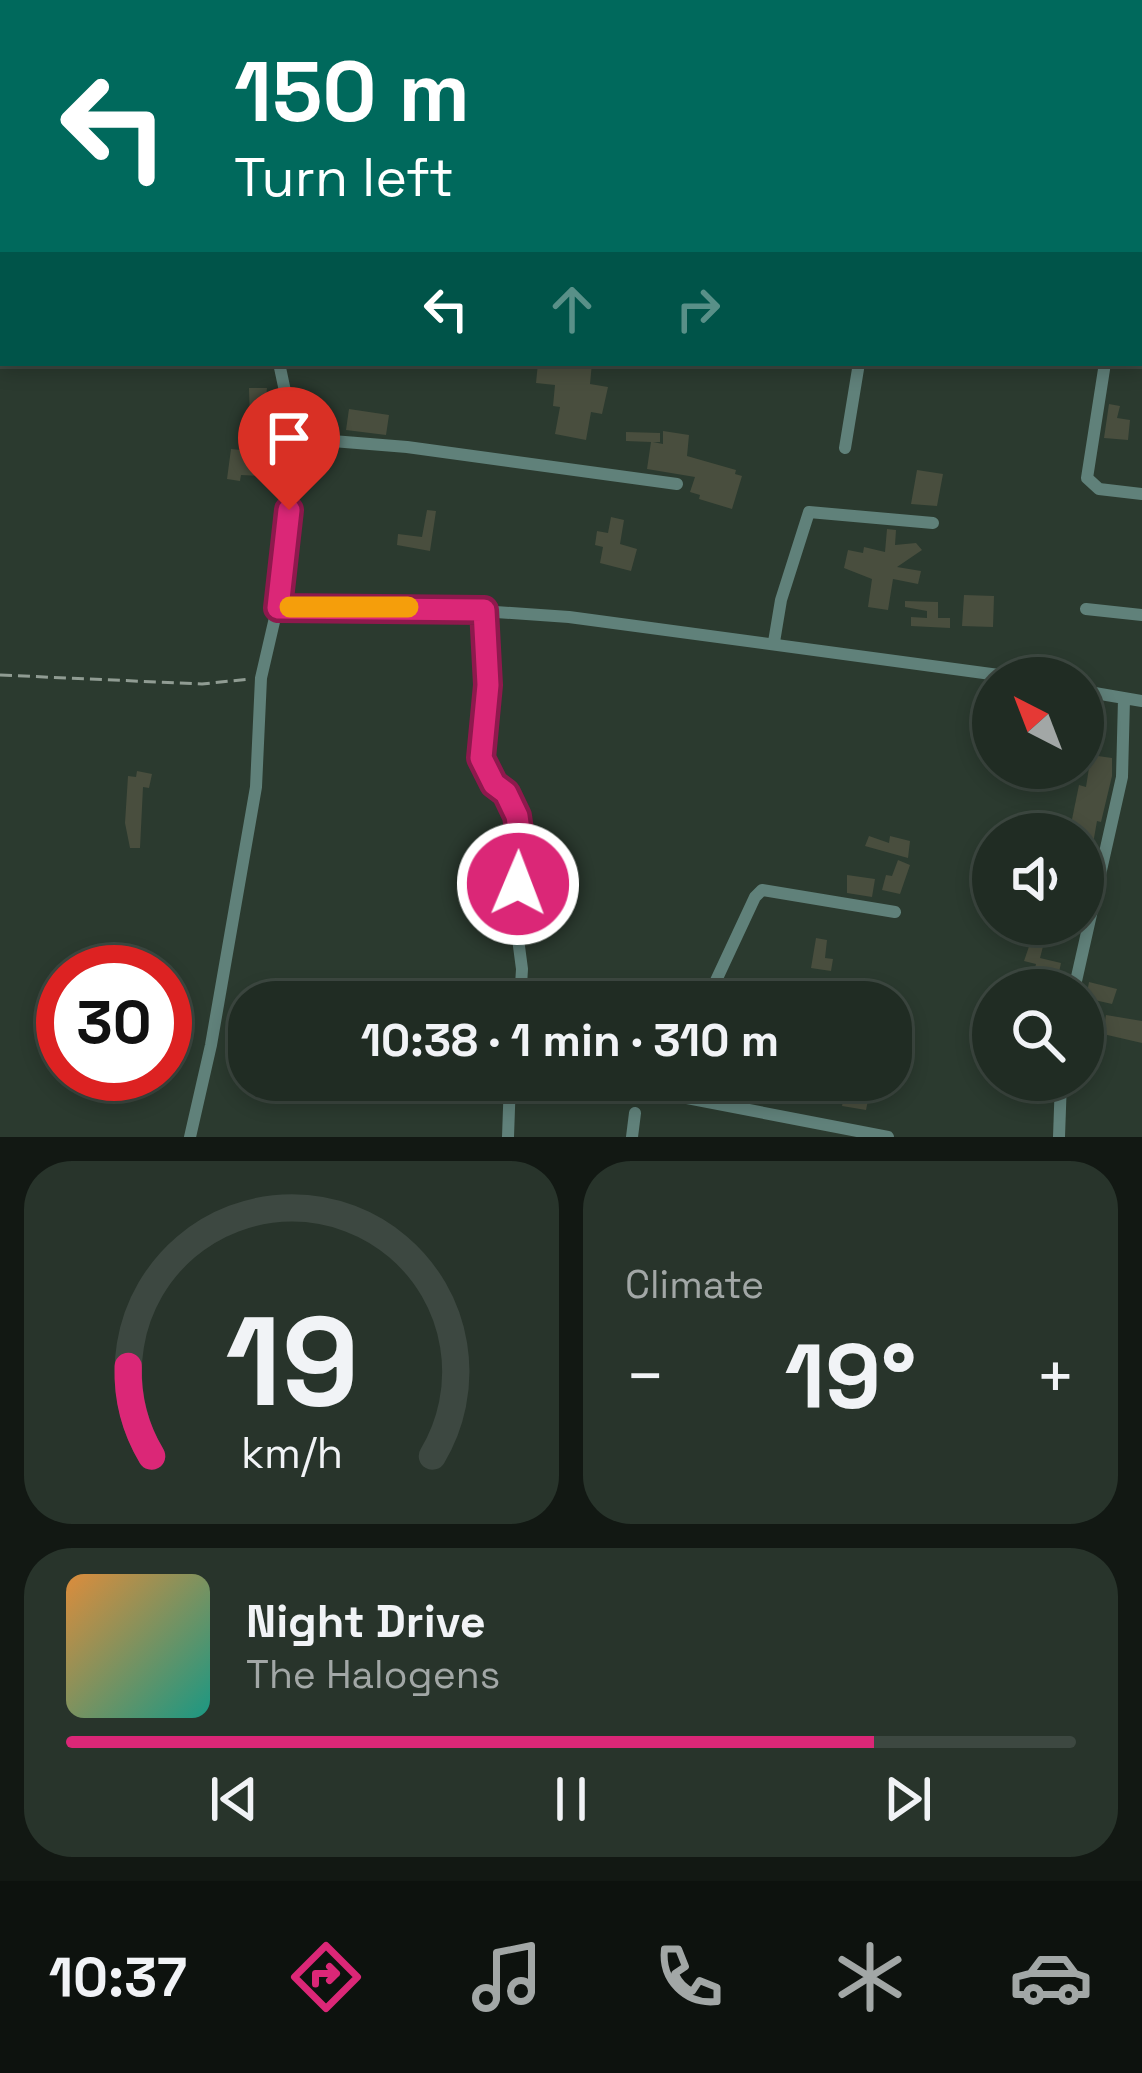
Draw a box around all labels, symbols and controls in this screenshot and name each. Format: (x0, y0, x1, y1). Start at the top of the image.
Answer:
text: 150 m (234, 38, 470, 146)
icon: left (36, 48, 192, 204)
text: Turn left (234, 143, 454, 212)
icon: left (413, 276, 479, 342)
icon: ahead (539, 276, 605, 342)
icon: right (665, 276, 731, 342)
pin (238, 387, 340, 510)
icon: arrive (256, 405, 322, 471)
north arrow (972, 657, 1104, 789)
map controls (972, 657, 1104, 1101)
button: sound (972, 813, 1104, 945)
position arrow (455, 821, 581, 947)
speed limit sign: 30 (36, 945, 192, 1101)
button: search (972, 969, 1104, 1101)
text: 10:38 · 1 min · 310 m (361, 1012, 779, 1069)
text: Climate (625, 1260, 764, 1309)
text: 19 (225, 1282, 358, 1441)
text: 19° (785, 1319, 916, 1434)
text: − (625, 1334, 666, 1418)
text: + (1035, 1334, 1076, 1418)
text: km/h (240, 1425, 343, 1480)
text: Night Drive (246, 1593, 486, 1650)
text: The Halogens (246, 1650, 500, 1699)
icon: previous (201, 1766, 267, 1832)
icon: pause (538, 1766, 604, 1832)
icon: next (875, 1766, 941, 1832)
icon: directions (284, 1935, 368, 2019)
icon: music (465, 1935, 549, 2019)
icon: phone (647, 1935, 731, 2019)
icon: climate (828, 1935, 912, 2019)
icon: car (1009, 1935, 1093, 2019)
text: 10:37 (49, 1943, 187, 2012)

